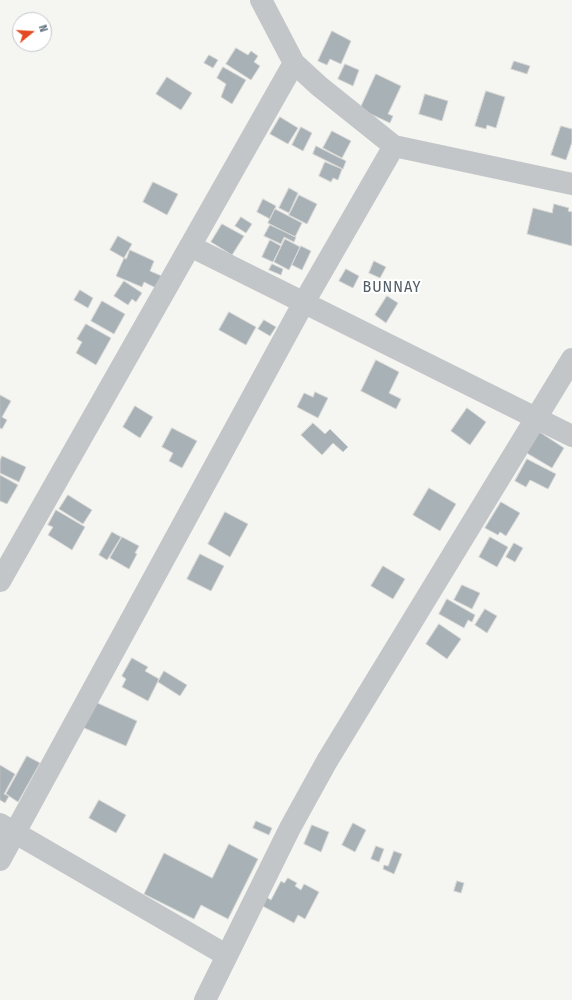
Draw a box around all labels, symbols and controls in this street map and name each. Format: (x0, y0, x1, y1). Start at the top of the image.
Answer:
north arrow (12, 12, 52, 52)
text: N (36, 23, 50, 34)
district label: BUNNAY (362, 278, 422, 298)

